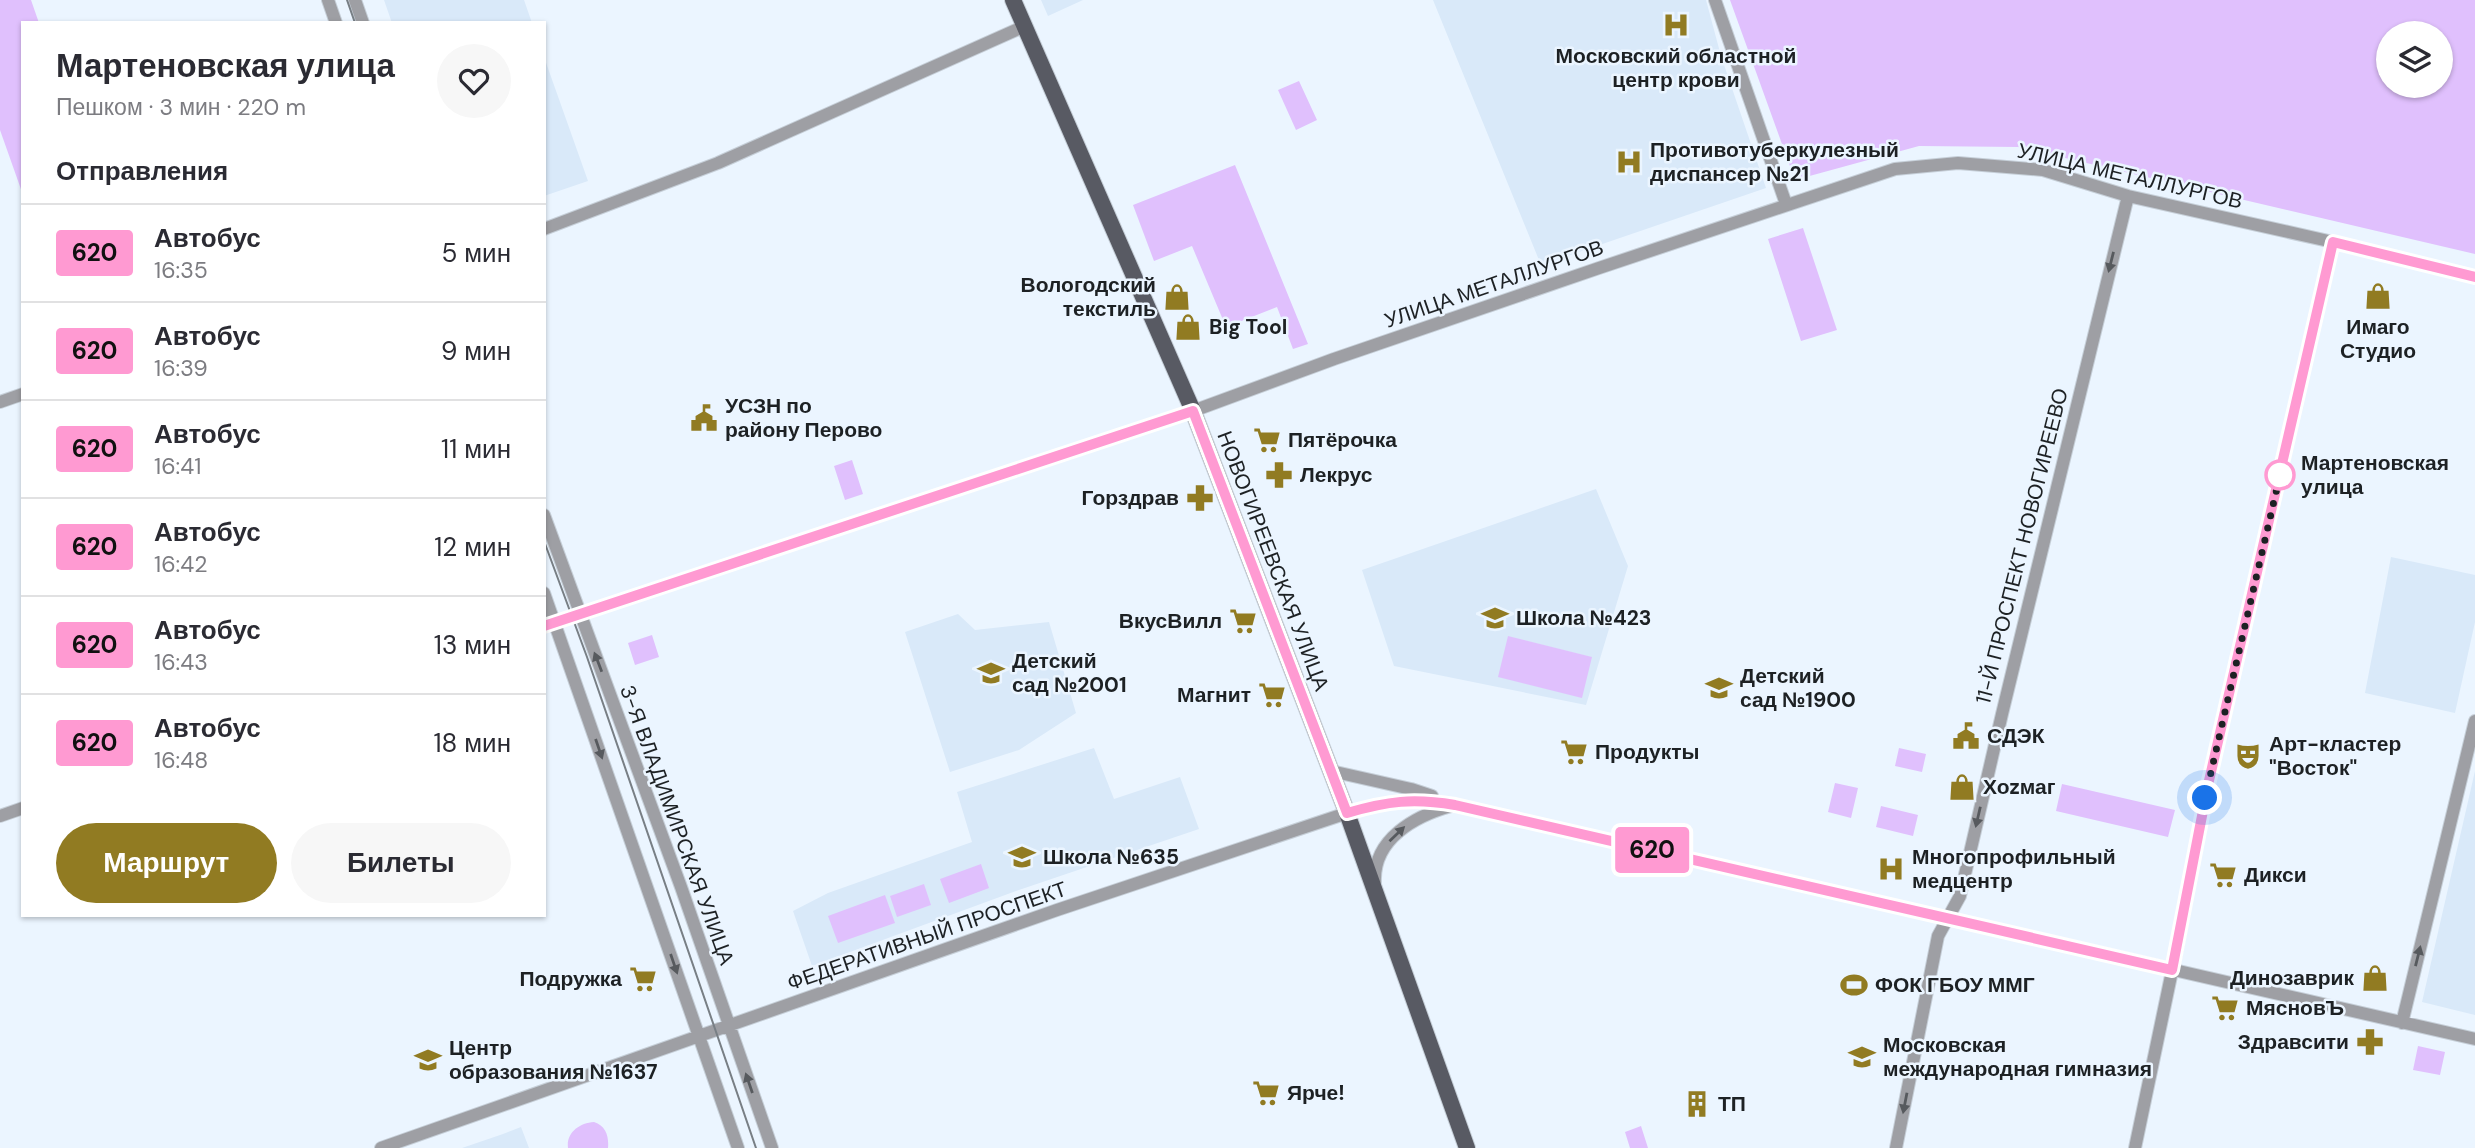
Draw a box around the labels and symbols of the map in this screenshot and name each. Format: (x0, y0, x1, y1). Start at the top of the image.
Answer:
hospital icon: Московский областной центр крови (1661, 10, 1691, 40)
place label: Московский областной центр крови (1556, 42, 1796, 94)
place label: Противотуберкулезный диспансер №21 (1650, 136, 1899, 188)
street label: УЛИЦА МЕТАЛЛУРГОВ (2015, 136, 2245, 216)
hospital icon: Противотуберкулезный диспансер №21 (1614, 147, 1644, 177)
street label: УЛИЦА МЕТАЛЛУРГОВ (1381, 233, 1607, 335)
one-way arrow (2105, 251, 2116, 273)
place label: Вологодский текстиль (1021, 271, 1156, 323)
shop icon: Имаго Студио (2363, 281, 2393, 311)
shop icon: Вологодский текстиль (1162, 282, 1192, 312)
shop icon: Big Tool (1173, 312, 1203, 342)
place label: Big Tool (1209, 313, 1287, 341)
place label: Имаго Студио (2340, 313, 2416, 365)
street label: 11-Й ПРОСПЕКТ НОВОГИРЕЕВО (1969, 385, 2075, 707)
place label: УСЗН по району Перово (725, 392, 882, 444)
public building icon: УСЗН по району Перово (689, 403, 719, 433)
supermarket icon: Пятёрочка (1252, 425, 1282, 455)
place label: Пятёрочка (1288, 426, 1397, 454)
street label: НОВОГИРЕЕВСКАЯ УЛИЦА (1210, 427, 1336, 695)
place label: Мартеновская улица (2301, 449, 2449, 501)
pharmacy icon: Лекрус (1264, 460, 1294, 490)
marker: Мартеновская улица (2265, 460, 2295, 490)
place label: Лекрус (1300, 461, 1373, 489)
pharmacy icon: Горздрав (1185, 483, 1215, 513)
place label: Горздрав (1082, 484, 1179, 512)
school or university icon: Школа №423 (1480, 603, 1510, 633)
place label: Школа №423 (1516, 604, 1651, 632)
supermarket icon: ВкусВилл (1228, 606, 1258, 636)
place label: ВкусВилл (1119, 607, 1222, 635)
place label: Детский сад №2001 (1012, 647, 1127, 699)
one-way arrow (592, 651, 603, 672)
school or university icon: Детский сад №2001 (976, 658, 1006, 688)
place label: Детский сад №1900 (1740, 662, 1856, 714)
school or university icon: Детский сад №1900 (1704, 673, 1734, 703)
supermarket icon: Магнит (1257, 680, 1287, 710)
street label: 3-Я ВЛАДИМИРСКАЯ УЛИЦА (613, 681, 741, 969)
place label: Магнит (1177, 681, 1251, 709)
public building icon: СДЭК (1951, 721, 1981, 751)
place label: СДЭК (1987, 722, 2045, 750)
place label: Арт-кластер "Восток" (2269, 730, 2401, 782)
supermarket icon: Продукты (1559, 737, 1589, 767)
one-way arrow (594, 738, 605, 759)
place label: Продукты (1595, 738, 1699, 766)
theatre icon: Арт-кластер "Восток" (2233, 741, 2263, 771)
shop icon: Хоzмаг (1947, 772, 1977, 802)
place label: Хоzмаг (1983, 773, 2056, 801)
your location (2187, 780, 2222, 815)
one-way arrow (1973, 806, 1984, 828)
one-way arrow (1389, 825, 1406, 842)
line badge: 620 (1612, 827, 1692, 873)
school or university icon: Школа №635 (1007, 842, 1037, 872)
place label: Школа №635 (1043, 843, 1179, 871)
place label: Многопрофильный медцентр (1912, 843, 2116, 895)
hospital icon: Многопрофильный медцентр (1876, 854, 1906, 884)
supermarket icon: Дикси (2208, 860, 2238, 890)
place label: Дикси (2244, 861, 2307, 889)
street label: ФЕДЕРАТИВНЫЙ ПРОСПЕКТ (784, 875, 1071, 997)
one-way arrow (2413, 945, 2424, 967)
one-way arrow (669, 953, 680, 974)
shop icon: Динозаврик (2360, 963, 2390, 993)
supermarket icon: Подружка (628, 964, 658, 994)
place label: Динозаврик (2230, 964, 2354, 992)
place label: Подружка (519, 965, 622, 993)
sports icon: ФОК ГБОУ ММГ (1839, 970, 1869, 1000)
place label: ФОК ГБОУ ММГ (1875, 971, 2035, 999)
supermarket icon: МясновЪ (2210, 993, 2240, 1023)
place label: МясновЪ (2246, 994, 2344, 1022)
pharmacy icon: Здравсити (2355, 1027, 2385, 1057)
place label: Здравсити (2238, 1028, 2349, 1056)
place label: Московская международная гимназия (1883, 1031, 2152, 1083)
place label: Центр образования №1637 (449, 1034, 658, 1086)
school or university icon: Московская международная гимназия (1847, 1042, 1877, 1072)
school or university icon: Центр образования №1637 (413, 1045, 443, 1075)
one-way arrow (743, 1073, 754, 1094)
supermarket icon: Ярче! (1251, 1078, 1281, 1108)
place label: Ярче! (1287, 1079, 1345, 1107)
building icon: ТП (1682, 1089, 1712, 1119)
place label: ТП (1718, 1090, 1746, 1118)
one-way arrow (1899, 1092, 1910, 1114)

